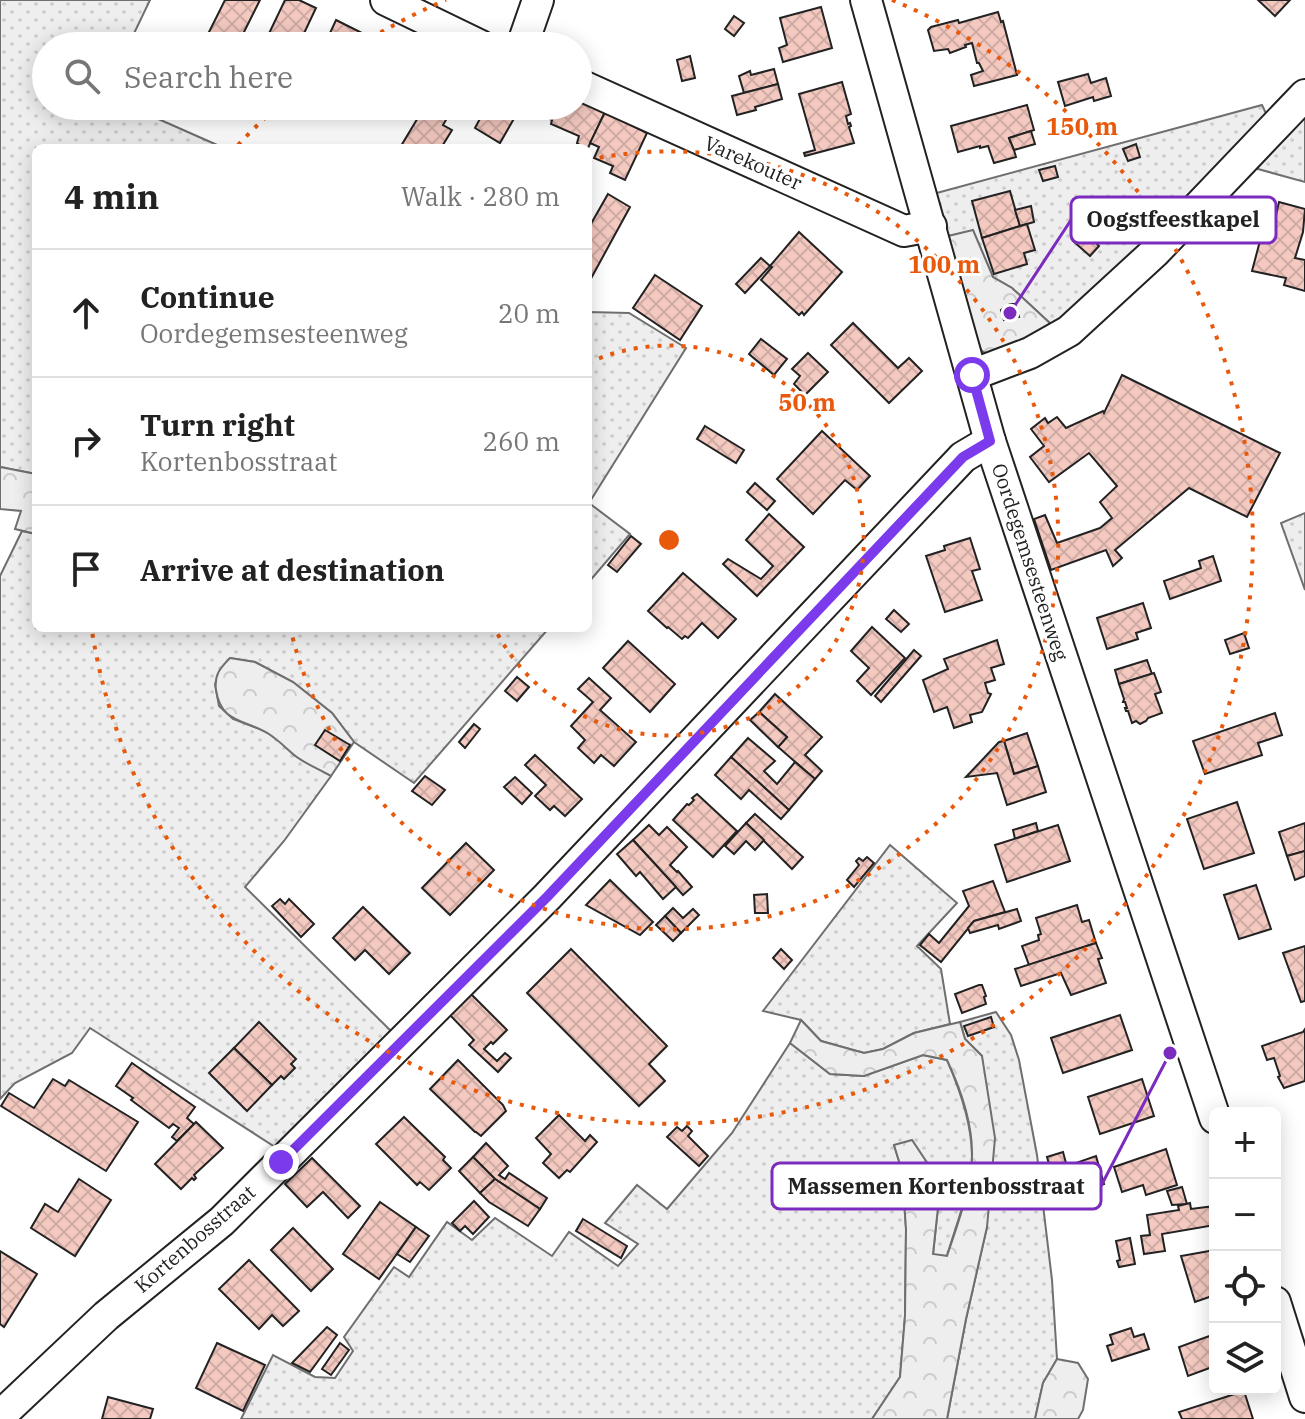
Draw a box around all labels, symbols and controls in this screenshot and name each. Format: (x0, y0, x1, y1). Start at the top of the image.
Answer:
search box (32, 32, 592, 120)
icon: search (60, 54, 104, 98)
text: Search here (124, 57, 293, 96)
text: 150 m (1046, 110, 1118, 142)
street label: Varekouter (700, 129, 806, 196)
text: 4 min (64, 174, 159, 218)
text: Walk · 280 m (401, 179, 560, 213)
callout: Oogstfeestkapel (1071, 197, 1276, 243)
text: Oogstfeestkapel (1086, 204, 1260, 233)
text: 100 m (908, 248, 980, 280)
text: Continue (140, 277, 275, 316)
icon: ahead (64, 291, 108, 335)
text: 20 m (498, 296, 560, 330)
text: Oordegemsesteenweg (140, 316, 408, 350)
route start (954, 357, 990, 393)
text: 50 m (778, 386, 836, 418)
text: Turn right (140, 405, 295, 444)
icon: right (64, 419, 108, 463)
text: 260 m (482, 424, 560, 458)
text: Kortenbosstraat (140, 444, 337, 478)
street label: Oordegemsesteenweg (986, 460, 1075, 664)
centre of rings (655, 526, 683, 554)
icon: arrive (64, 547, 108, 591)
text: Arrive at destination (140, 550, 445, 589)
map controls (1209, 1107, 1281, 1395)
button: + (1209, 1107, 1281, 1179)
route end (263, 1144, 299, 1180)
callout: Massemen Kortenbosstraat (772, 1163, 1101, 1209)
text: Massemen Kortenbosstraat (788, 1171, 1084, 1200)
street label: Kortenbosstraat (129, 1179, 261, 1299)
button: − (1209, 1179, 1281, 1251)
button: locate (1209, 1251, 1281, 1323)
button: layers (1209, 1323, 1281, 1395)

